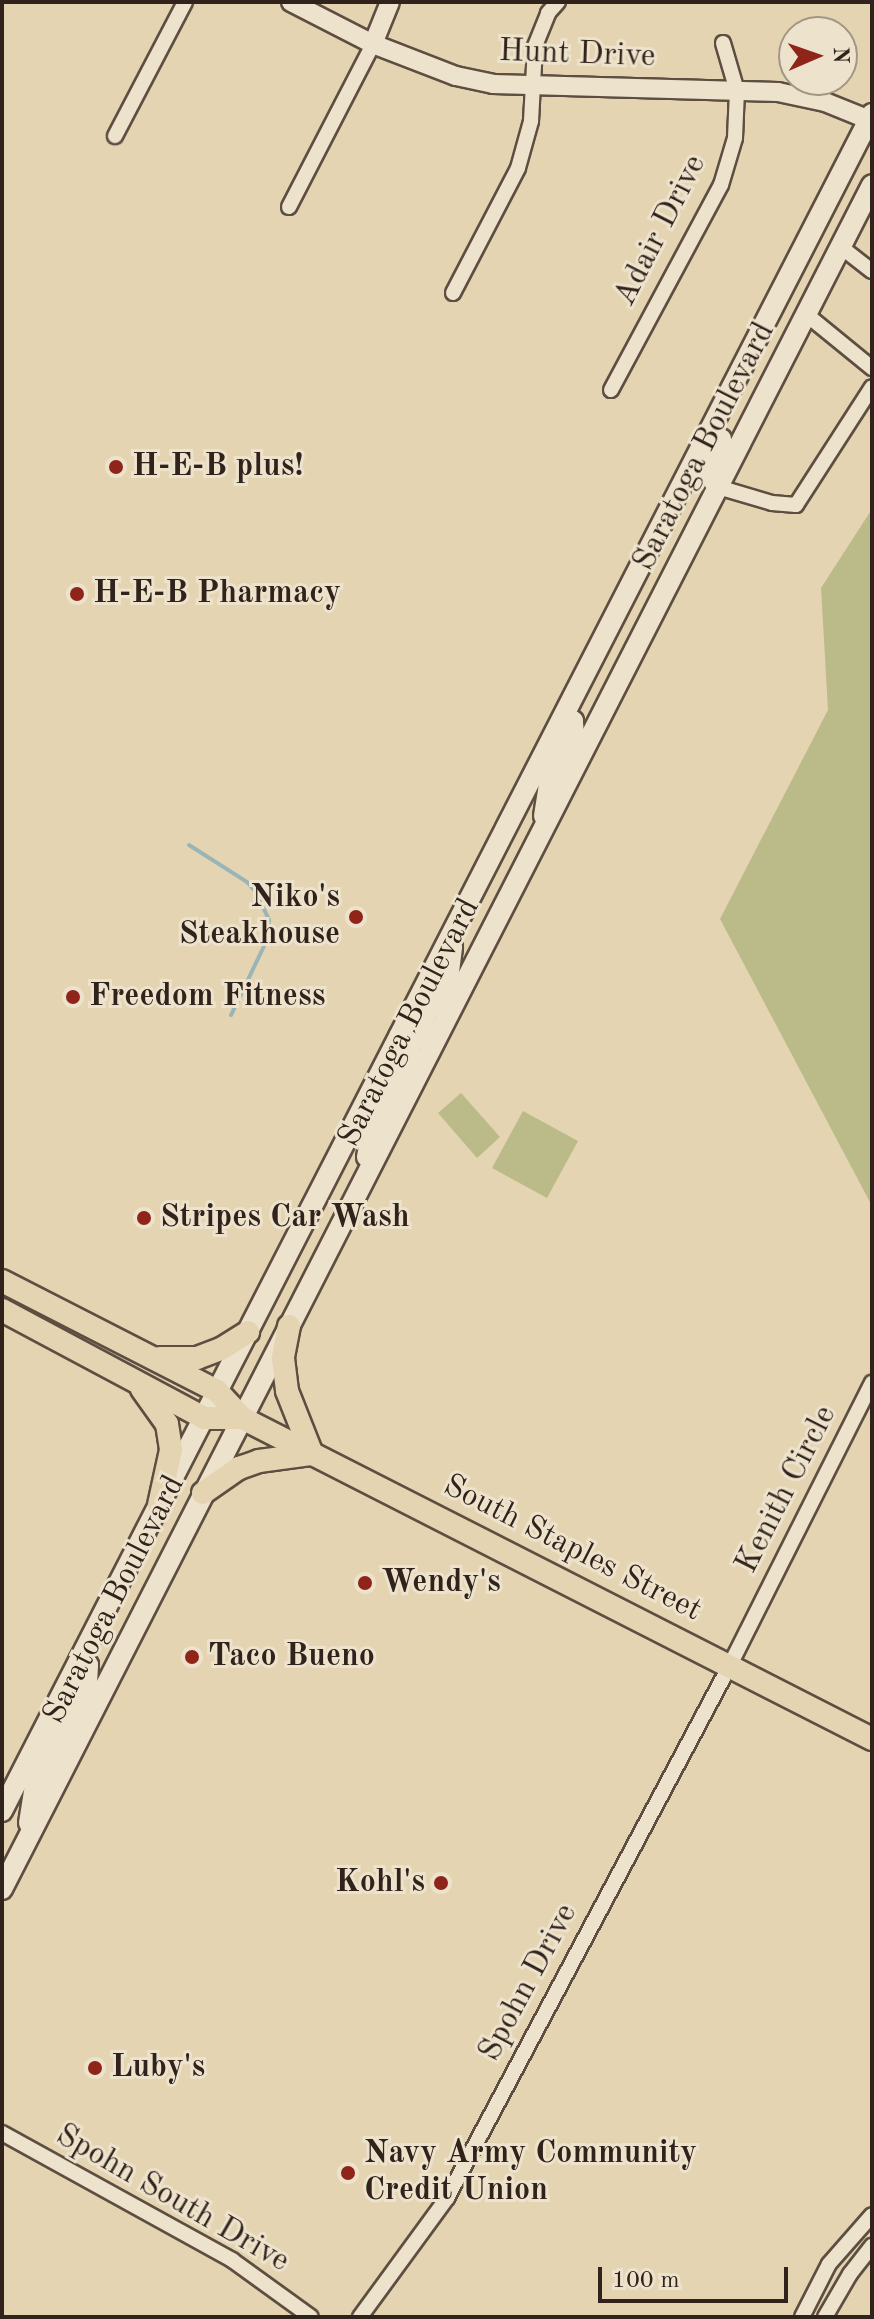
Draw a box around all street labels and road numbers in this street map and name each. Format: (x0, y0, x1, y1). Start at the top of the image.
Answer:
street label: Hunt Drive (498, 33, 656, 77)
street label: Adair Drive (607, 149, 715, 313)
street label: Saratoga Boulevard (626, 316, 784, 578)
street label: Saratoga Boulevard (331, 892, 489, 1154)
street label: Kenith Circle (728, 1400, 846, 1580)
street label: South Staples Street (436, 1467, 708, 1631)
street label: Saratoga Boulevard (36, 1469, 194, 1731)
street label: Spohn Drive (471, 1898, 587, 2068)
street label: Spohn South Drive (48, 2117, 296, 2281)

